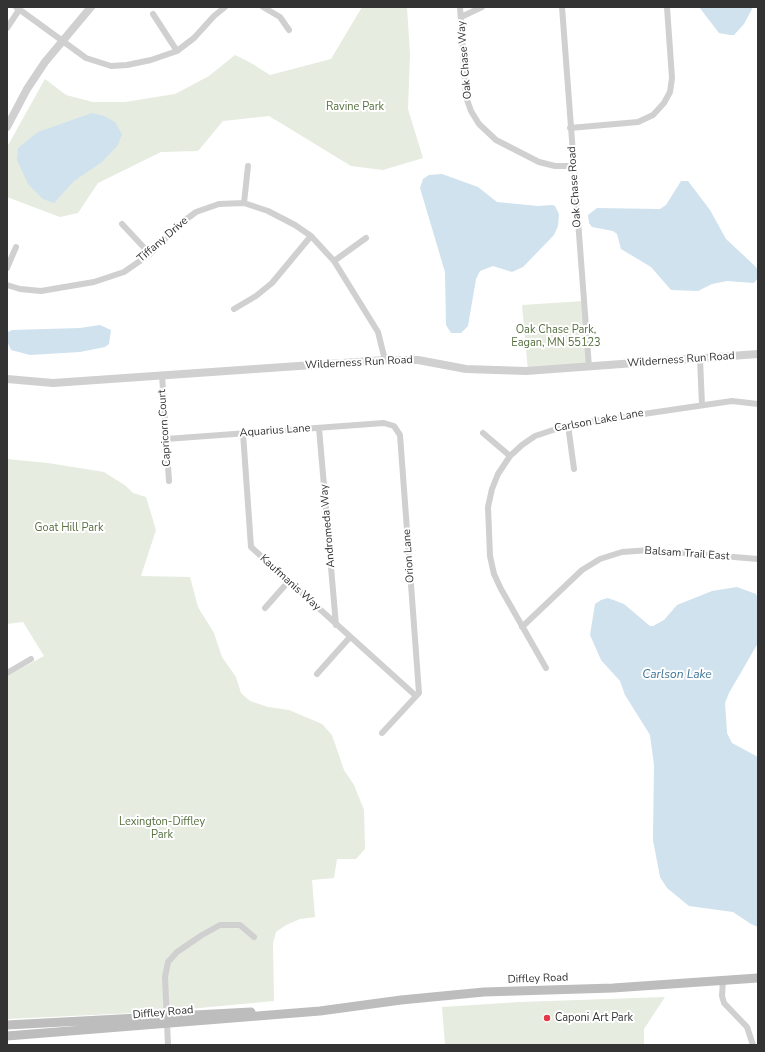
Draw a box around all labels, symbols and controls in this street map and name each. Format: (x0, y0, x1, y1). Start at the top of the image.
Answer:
street label: Oak Chase Way (455, 20, 475, 100)
park label: Ravine Park (326, 100, 384, 114)
street label: Oak Chase Road (566, 146, 584, 228)
street label: Tiffany Drive (135, 214, 191, 266)
park label: Oak Chase Park, Eagan, MN 55123 (511, 323, 601, 349)
street label: Wilderness Run Road (627, 350, 735, 370)
street label: Wilderness Run Road (305, 354, 413, 372)
street label: Capricorn Court (156, 389, 174, 467)
street label: Carlson Lake Lane (553, 407, 645, 435)
street label: Aquarius Lane (239, 422, 311, 440)
street label: Andromeda Way (318, 484, 338, 568)
park label: Goat Hill Park (35, 521, 103, 535)
street label: Orion Lane (401, 529, 417, 583)
street label: Balsam Trail East (644, 544, 730, 564)
street label: Kaufmanis Way (257, 552, 323, 614)
water label: Carlson Lake (642, 668, 712, 682)
park label: Lexington-Diffley Park (119, 815, 205, 841)
street label: Diffley Road (507, 971, 569, 987)
street label: Diffley Road (132, 1004, 194, 1022)
place label: Caponi Art Park (555, 1011, 633, 1025)
marker: Caponi Art Park (542, 1013, 552, 1023)

